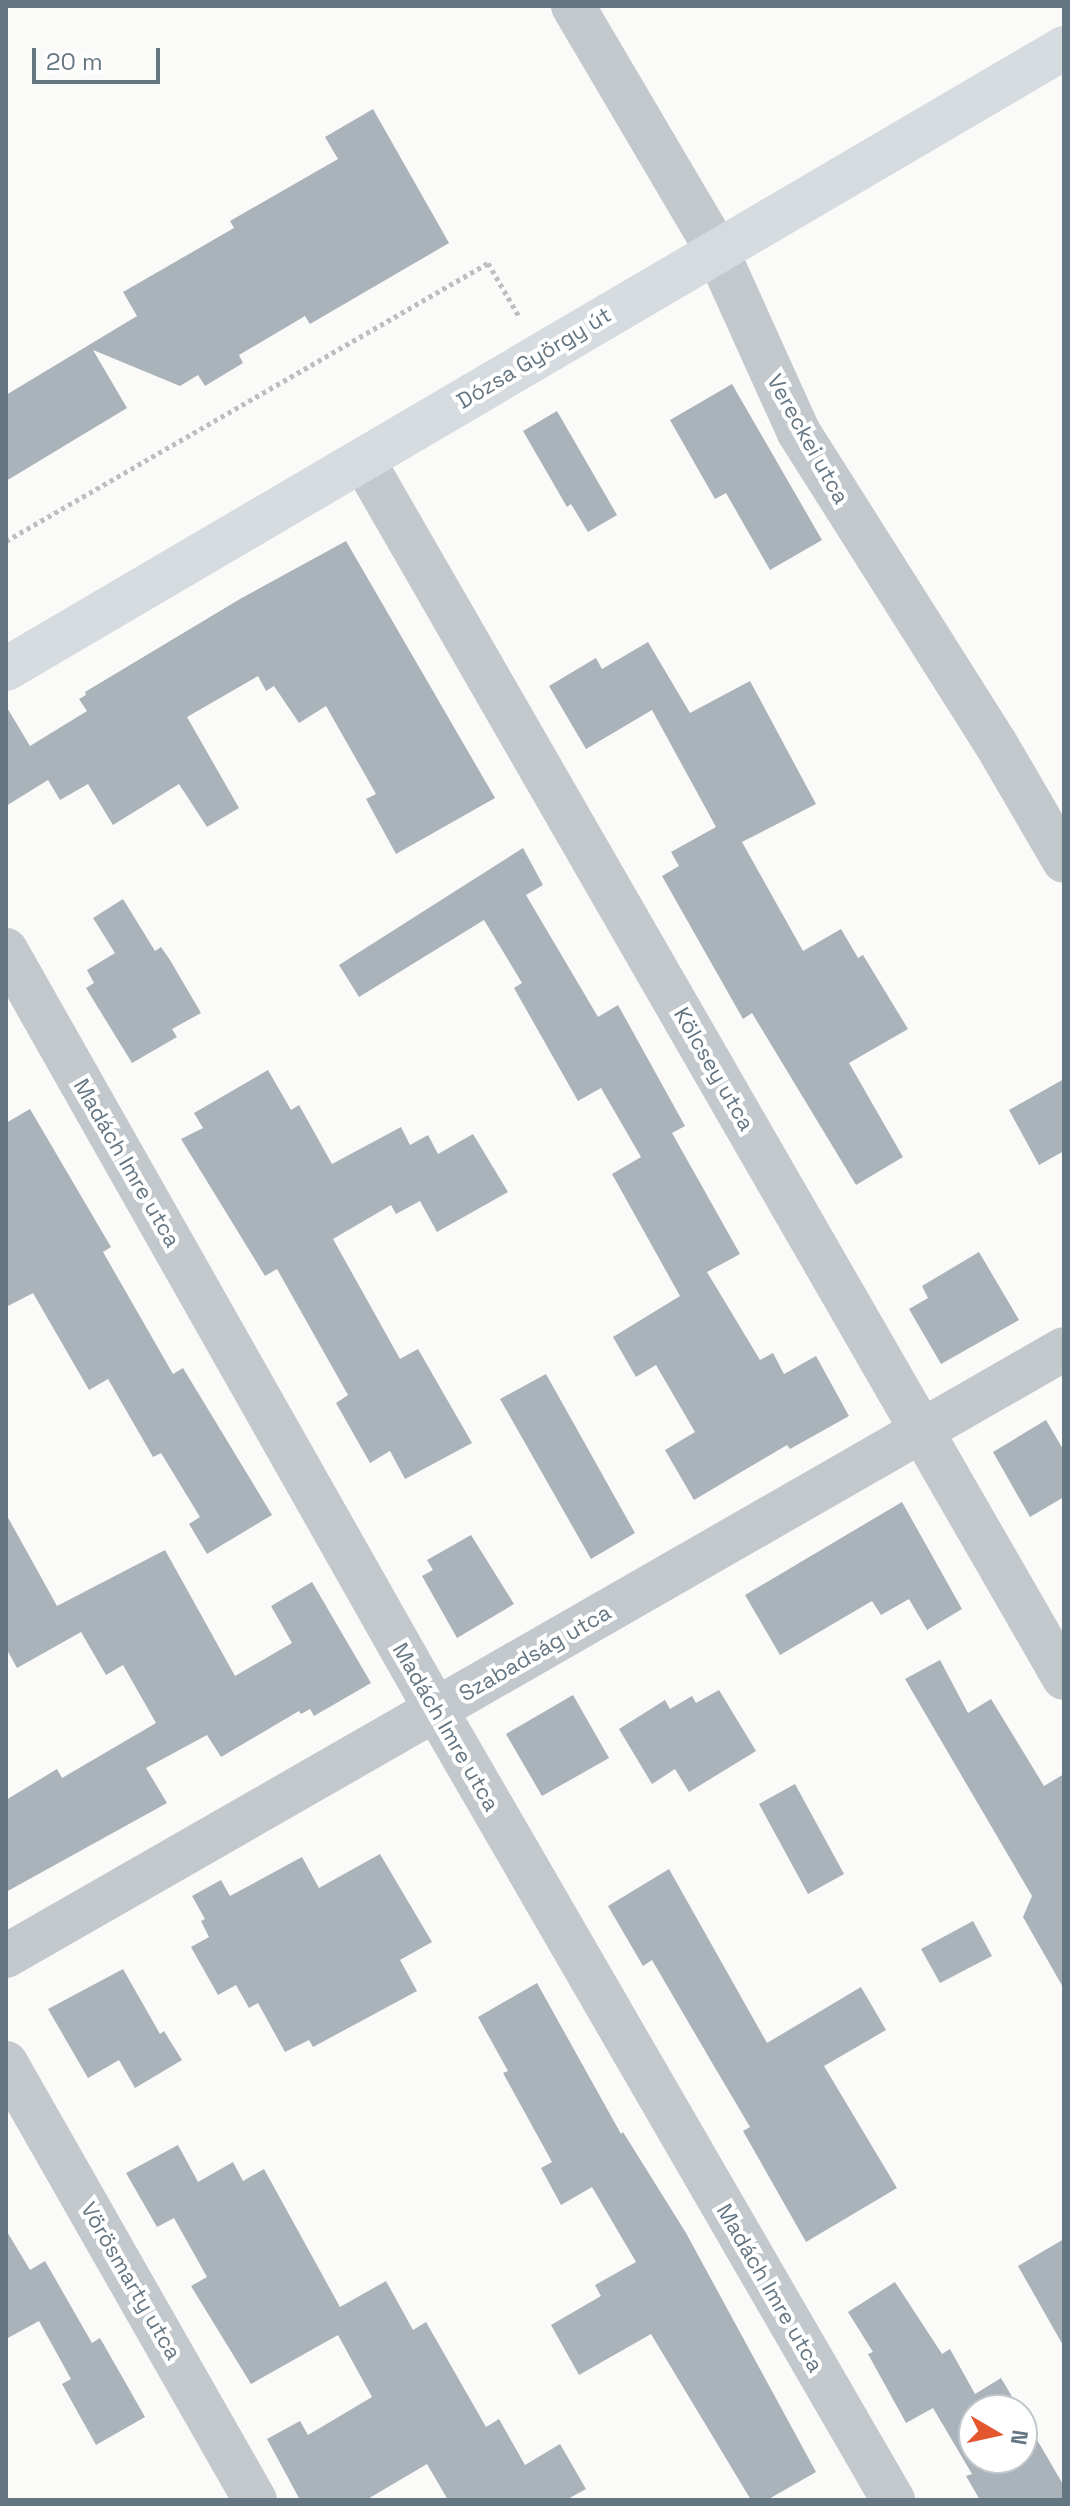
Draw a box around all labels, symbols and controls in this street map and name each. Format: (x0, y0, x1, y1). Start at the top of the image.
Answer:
scale bar (36, 32, 164, 82)
text: 20 m (46, 46, 103, 77)
street label: Dózsa György út (452, 302, 616, 414)
street label: Vereckei utca (761, 370, 855, 508)
street label: Kölcsey utca (668, 1003, 760, 1135)
street label: Madách Imre utca (68, 1074, 186, 1252)
street label: Szabadság utca (454, 1599, 616, 1707)
street label: Madách Imre utca (387, 1638, 505, 1816)
street label: Vörösmarty utca (75, 2198, 187, 2364)
street label: Madách Imre utca (711, 2199, 829, 2377)
north arrow (958, 2394, 1038, 2474)
text: N (1005, 2428, 1035, 2447)

